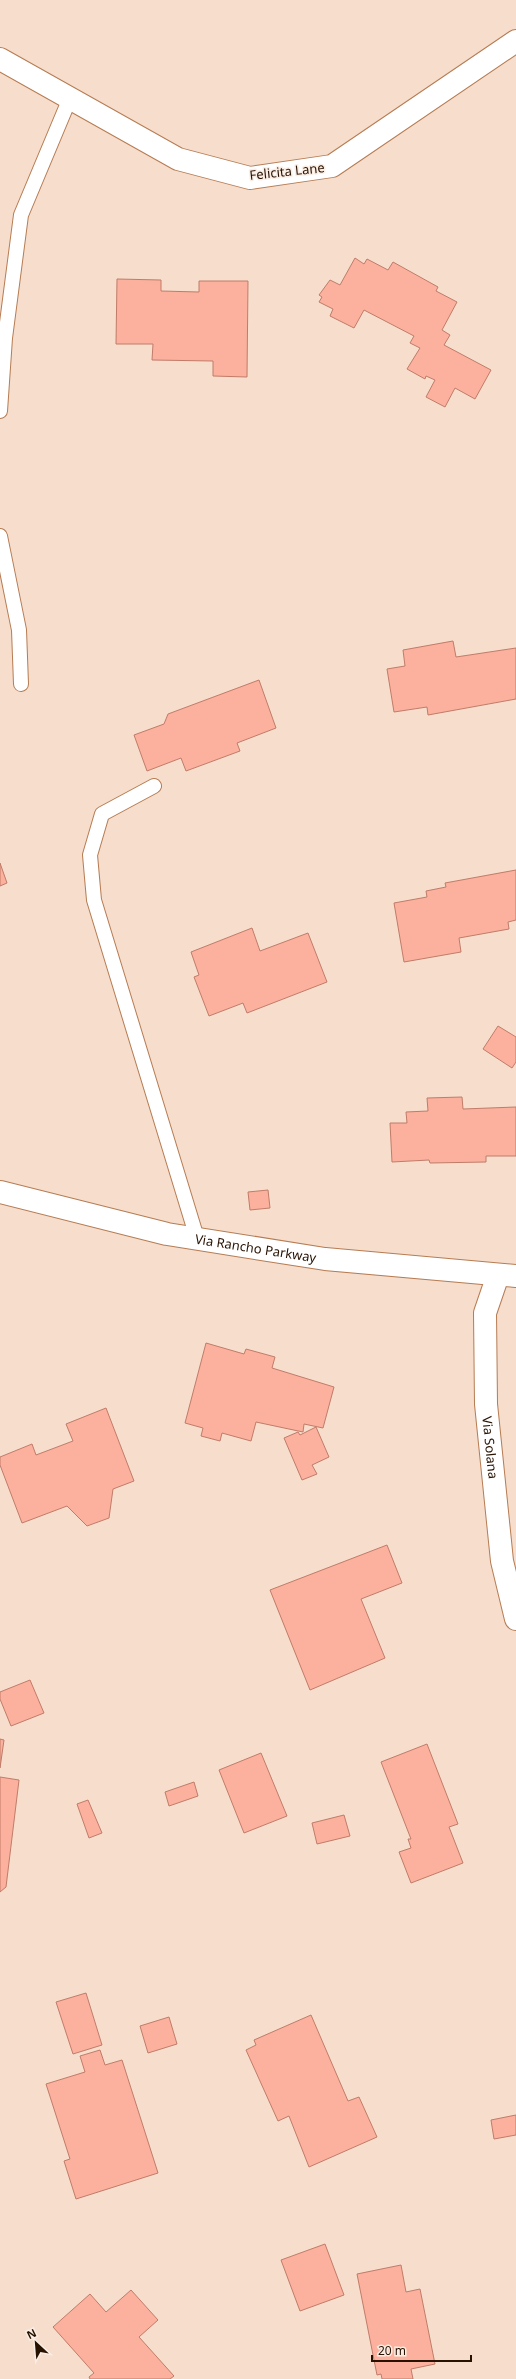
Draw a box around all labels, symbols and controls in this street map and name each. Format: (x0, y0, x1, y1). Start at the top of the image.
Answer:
street label: Felicita Lane (249, 158, 325, 184)
street label: Via Rancho Parkway (194, 1230, 318, 1267)
street label: Via Solana (478, 1415, 503, 1480)
north arrow (16, 2323, 56, 2363)
text: N (24, 2325, 39, 2342)
scale bar (372, 2337, 471, 2363)
text: 20 m (378, 2342, 406, 2359)

